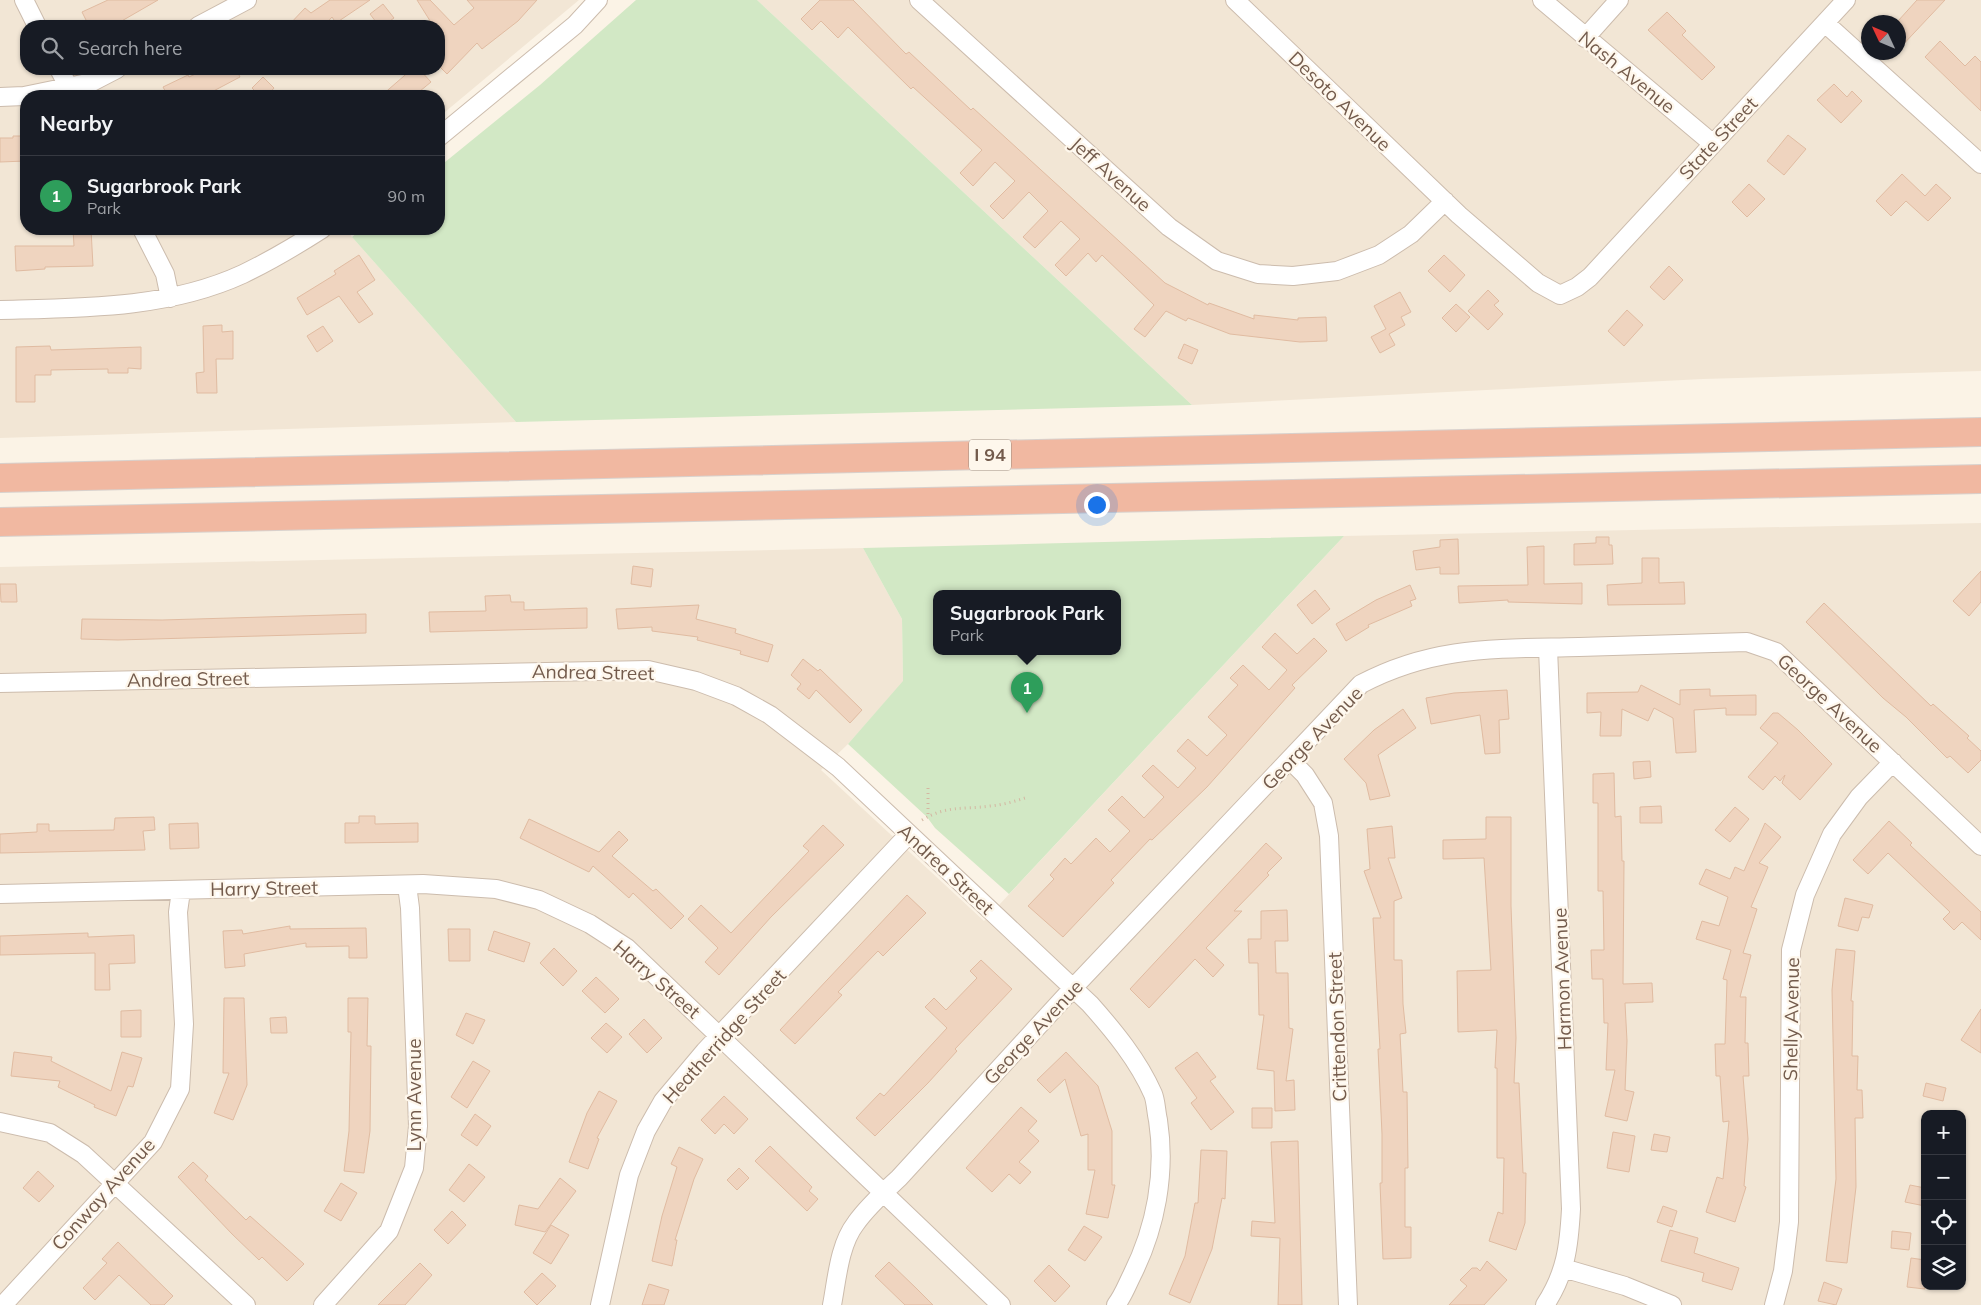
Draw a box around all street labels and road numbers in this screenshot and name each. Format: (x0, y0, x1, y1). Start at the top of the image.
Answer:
street label: Nash Avenue (1574, 26, 1680, 118)
street label: Desoto Avenue (1284, 46, 1396, 156)
street label: State Street (1674, 91, 1763, 184)
street label: Jeff Avenue (1066, 132, 1156, 216)
road number: I 94 (969, 440, 1011, 470)
street label: George Avenue (1773, 648, 1887, 758)
street label: Andrea Street (532, 659, 655, 685)
street label: Andrea Street (127, 666, 250, 692)
street label: George Avenue (1257, 681, 1367, 795)
street label: Andrea Street (893, 818, 999, 920)
street label: Harry Street (210, 875, 318, 901)
street label: Harmon Avenue (1548, 907, 1576, 1051)
street label: Harry Street (608, 935, 706, 1024)
street label: Crittendon Street (1322, 951, 1352, 1102)
street label: Shelly Avenue (1778, 957, 1804, 1081)
street label: Heatherridge Street (657, 963, 791, 1108)
street label: George Avenue (978, 975, 1088, 1089)
street label: Lynn Avenue (402, 1038, 426, 1152)
street label: Conway Avenue (46, 1133, 160, 1255)

